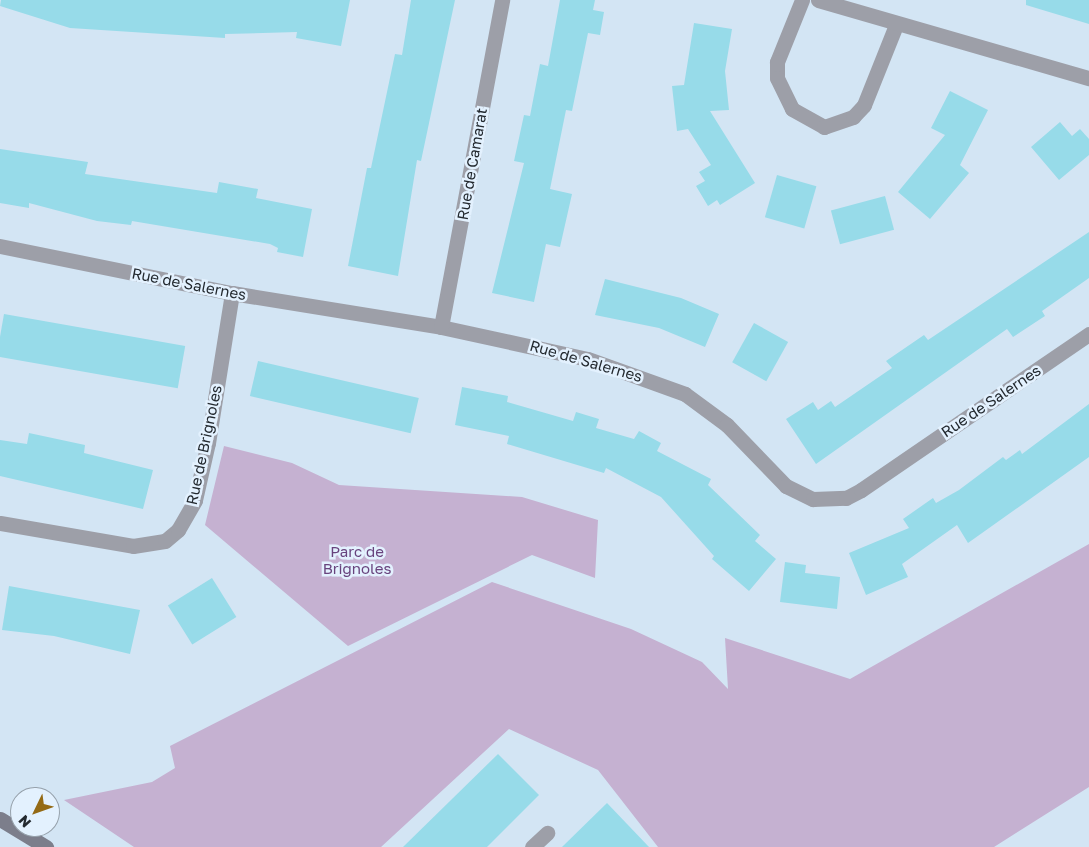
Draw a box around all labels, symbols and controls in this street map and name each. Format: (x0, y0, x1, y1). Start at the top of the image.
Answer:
street label: Rue de Camarat (453, 107, 491, 221)
street label: Rue de Salernes (130, 264, 248, 304)
street label: Rue de Salernes (528, 336, 644, 386)
street label: Rue de Salernes (938, 361, 1044, 441)
street label: Rue de Brignoles (183, 384, 225, 506)
park label: Parc de Brignoles (323, 542, 391, 577)
north arrow (10, 787, 60, 837)
text: N (14, 812, 34, 831)

